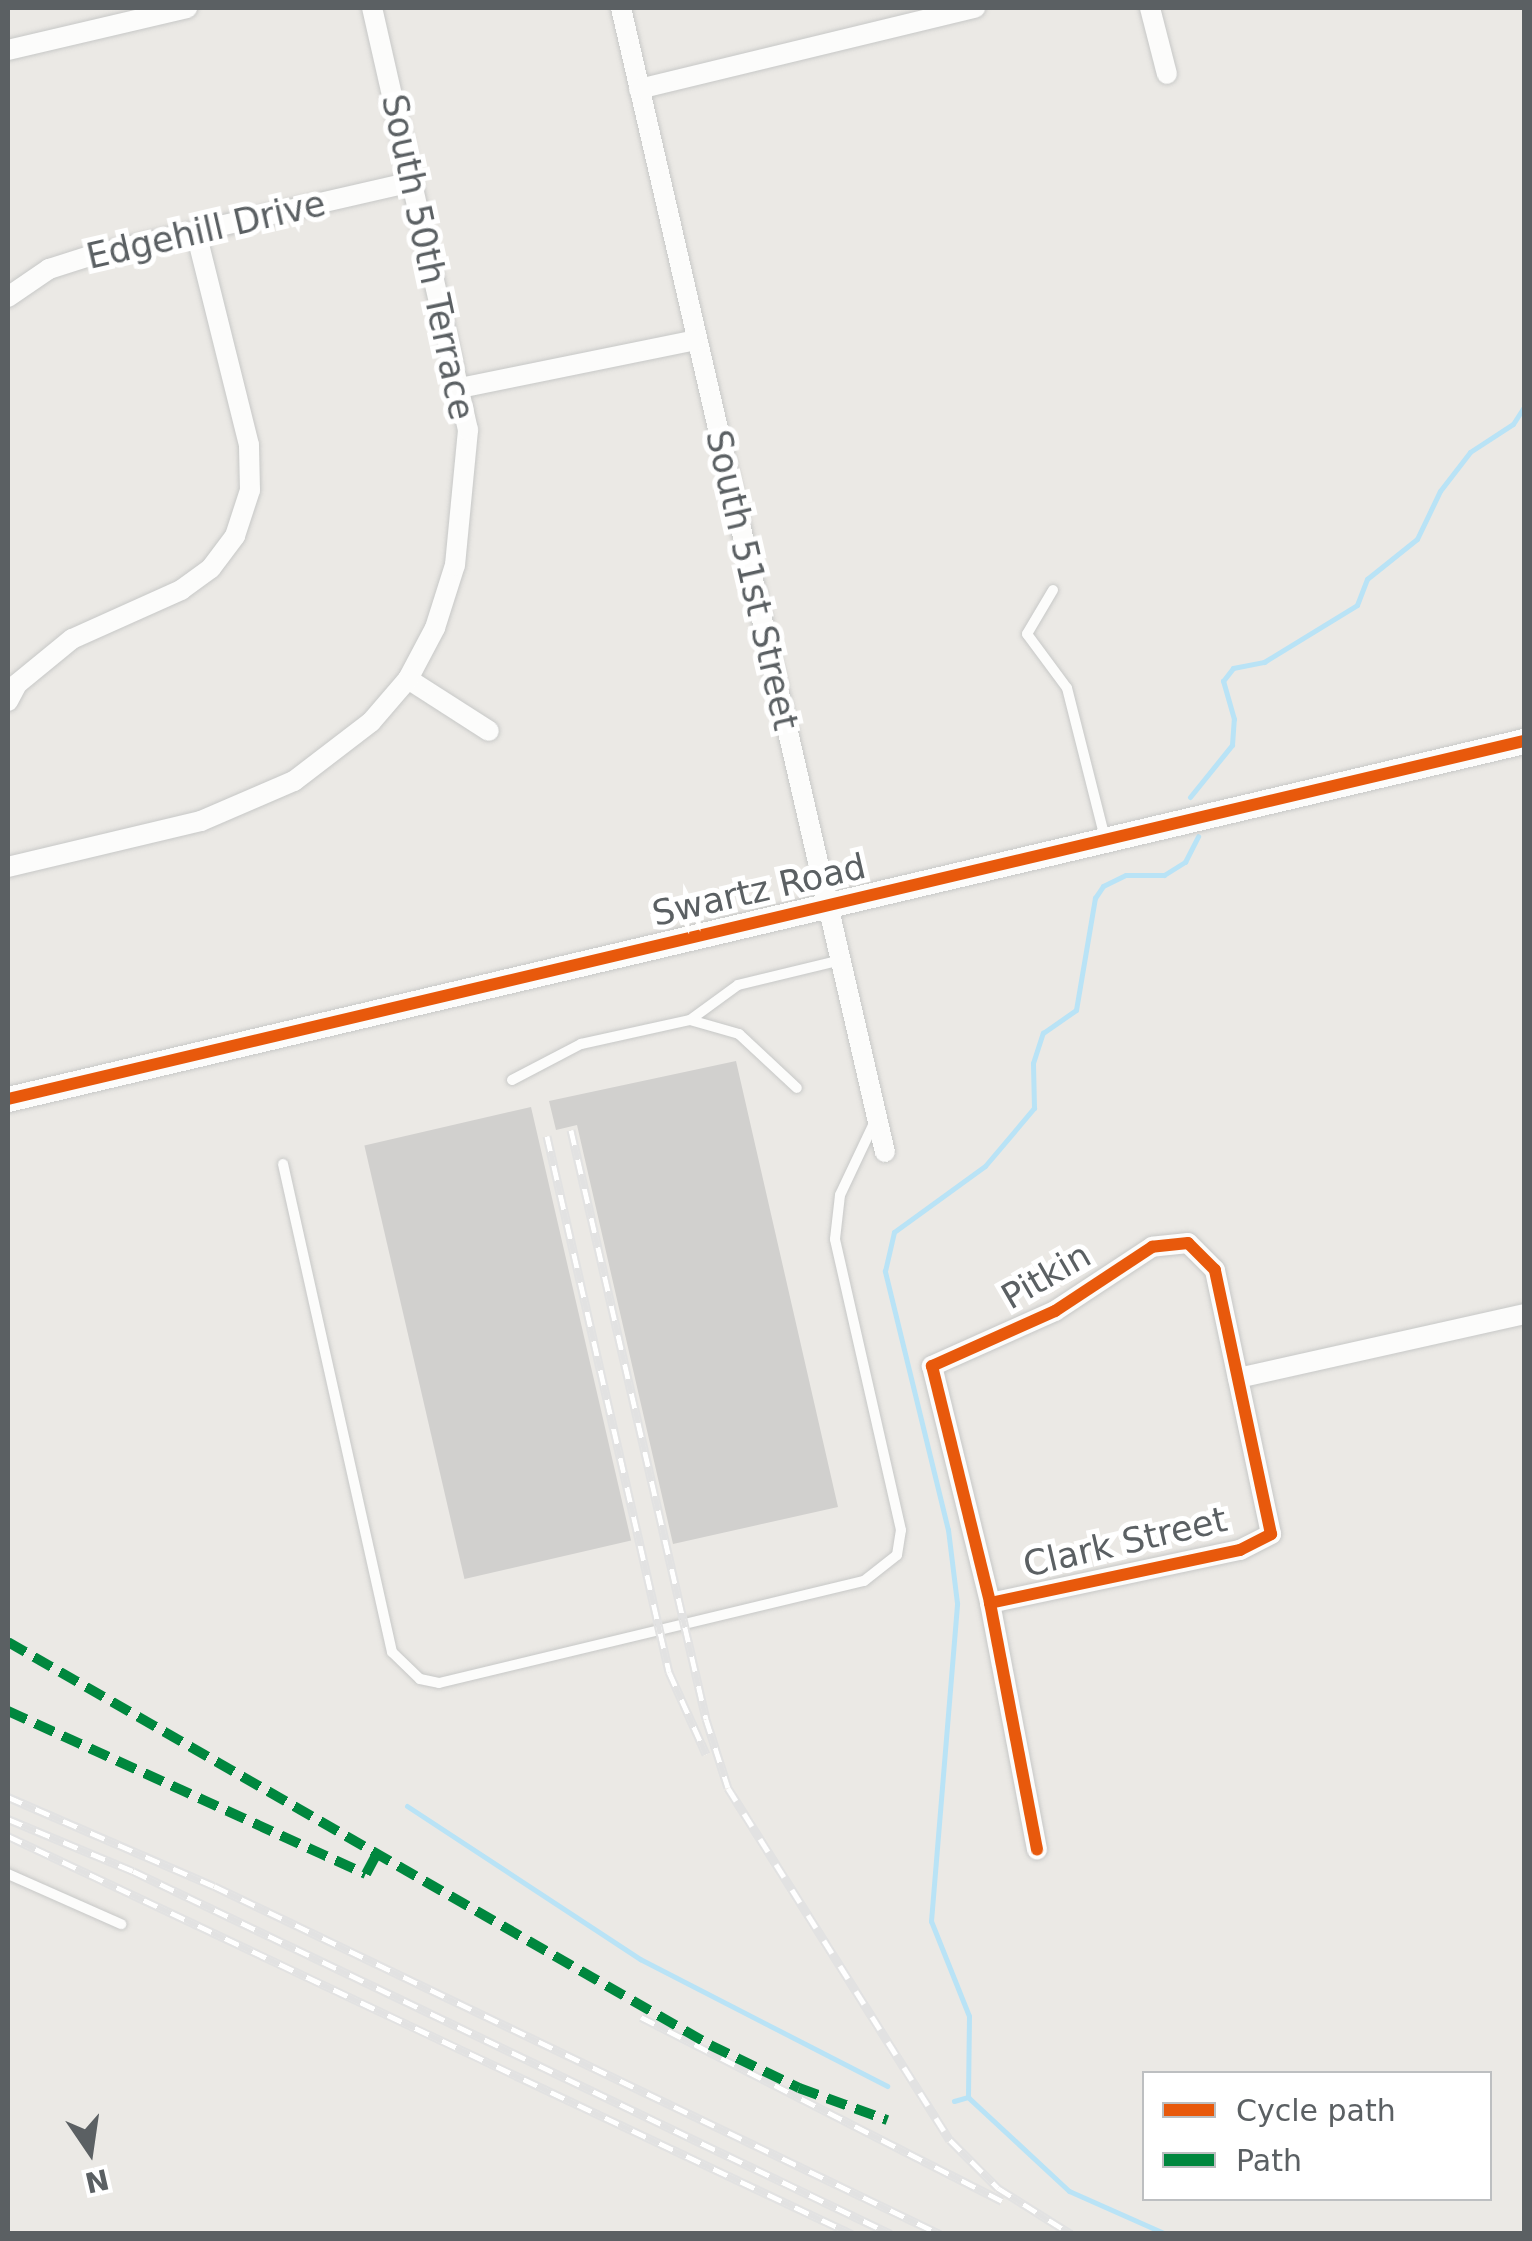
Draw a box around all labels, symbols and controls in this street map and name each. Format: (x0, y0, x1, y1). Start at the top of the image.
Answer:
street label: South 50th Terrace (373, 90, 483, 424)
street label: Edgehill Drive (82, 182, 330, 278)
street label: South 51st Street (697, 426, 807, 734)
street label: Swartz Road (648, 845, 870, 935)
street label: Pitkin (994, 1234, 1098, 1318)
street label: Clark Street (1019, 1498, 1231, 1586)
legend (1142, 2071, 1492, 2201)
text: Cycle path (1236, 2093, 1396, 2128)
north arrow (40, 2101, 140, 2201)
text: Path (1236, 2143, 1302, 2178)
text: N (82, 2162, 112, 2199)

